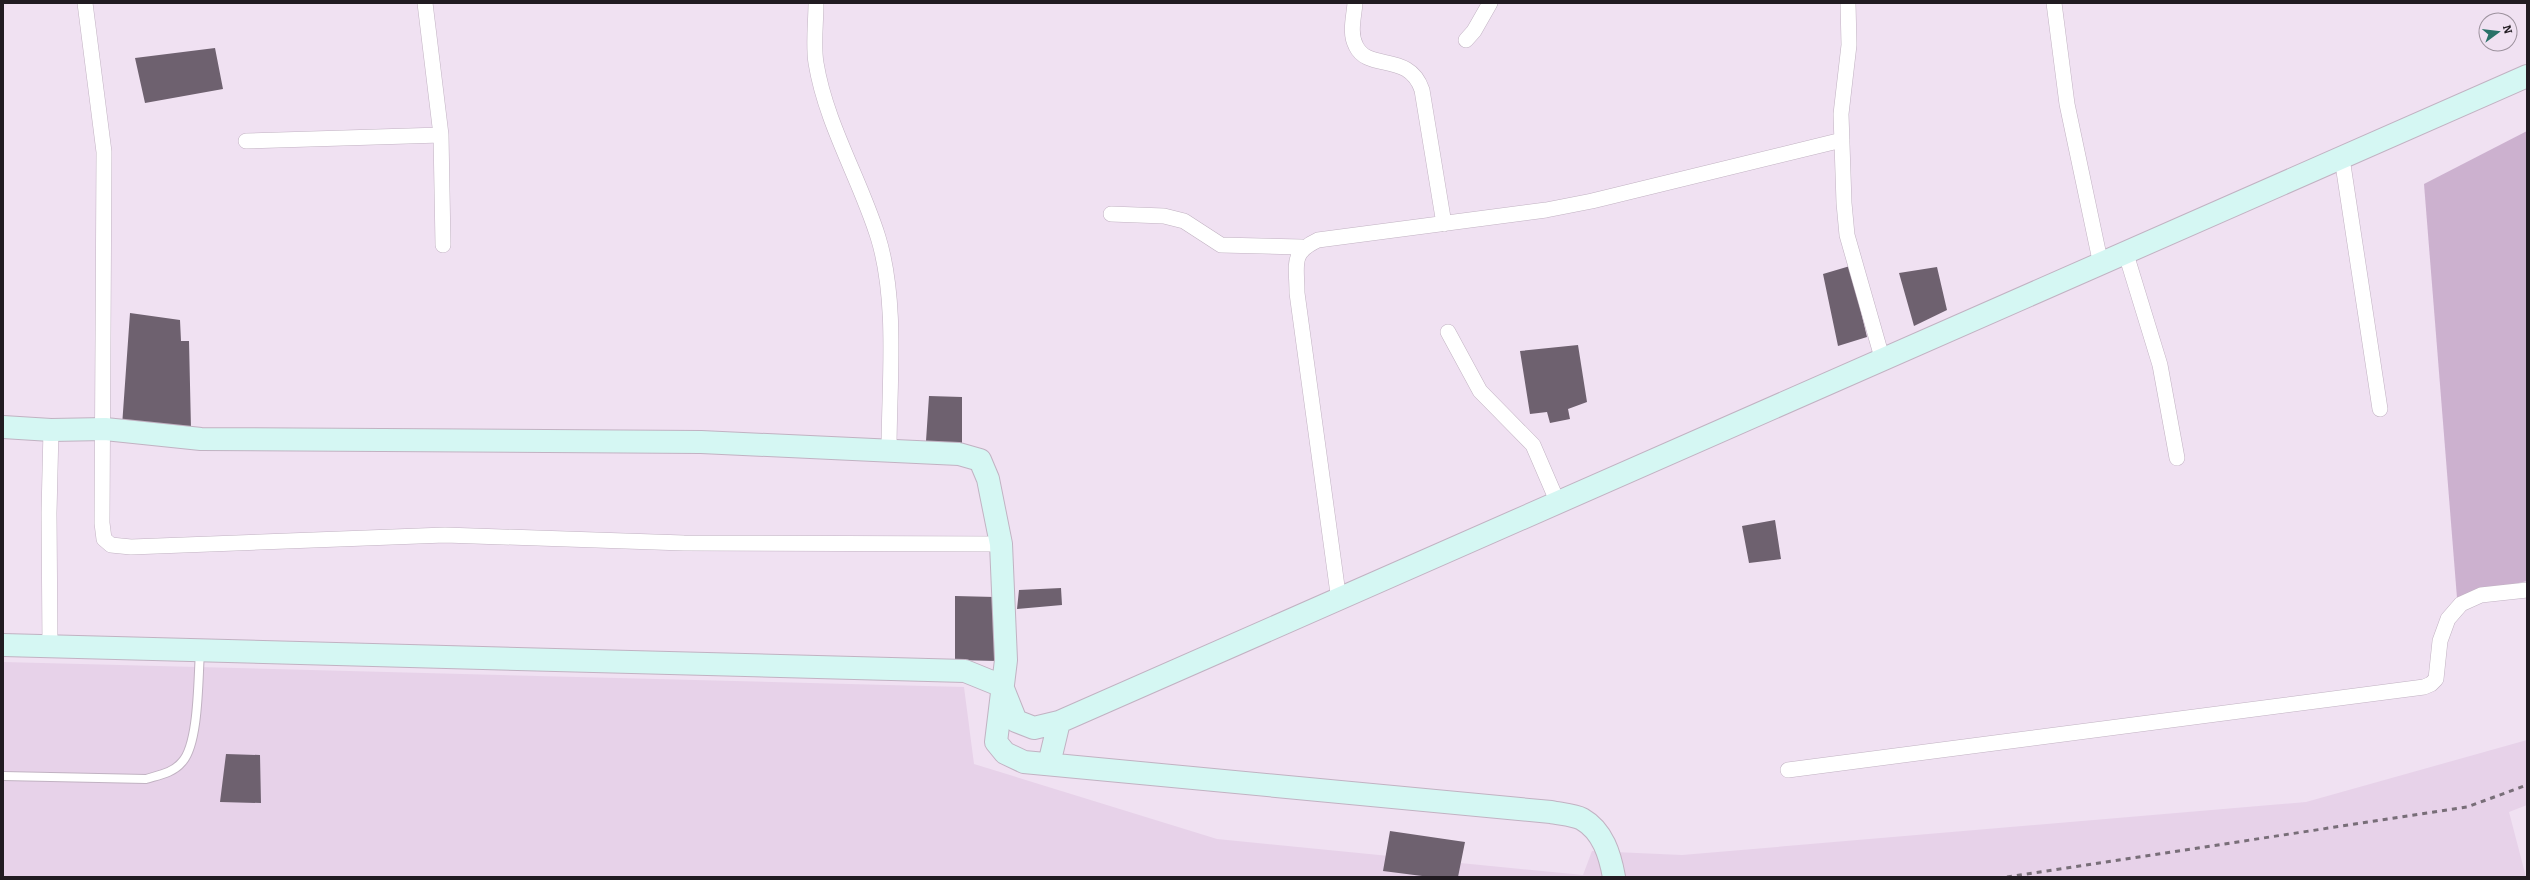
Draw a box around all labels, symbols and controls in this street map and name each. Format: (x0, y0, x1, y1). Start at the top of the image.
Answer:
north arrow (2478, 12, 2518, 52)
text: N (2500, 24, 2515, 36)

